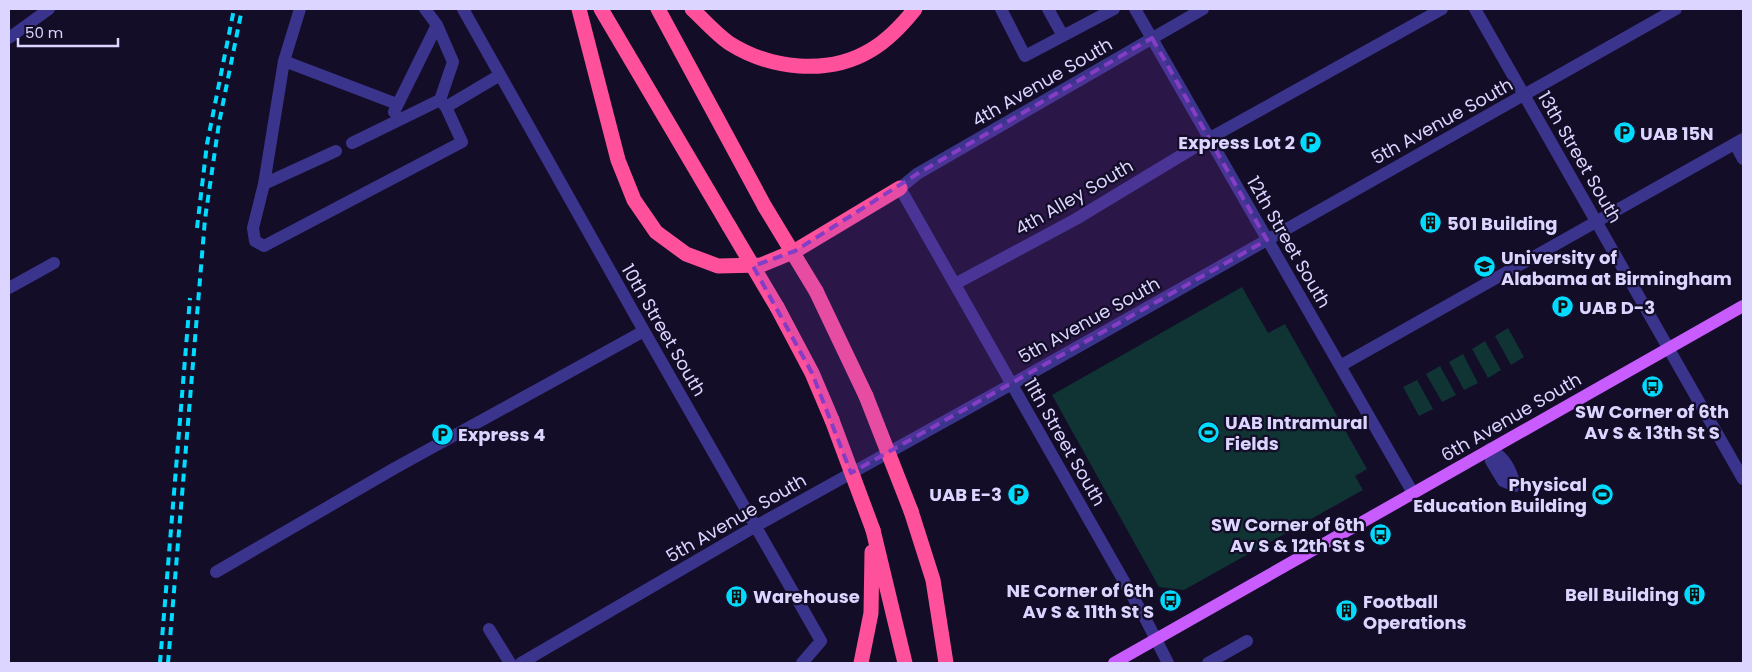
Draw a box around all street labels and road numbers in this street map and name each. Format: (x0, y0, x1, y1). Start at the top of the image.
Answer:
street label: 4th Avenue South (967, 32, 1117, 132)
street label: 5th Avenue South (1367, 72, 1517, 170)
street label: 13th Street South (1532, 86, 1628, 228)
street label: 4th Alley South (1010, 153, 1138, 241)
street label: 12th Street South (1241, 172, 1337, 312)
street label: 10th Street South (616, 259, 712, 401)
street label: 5th Avenue South (1014, 271, 1164, 369)
street label: 6th Avenue South (1436, 367, 1586, 467)
street label: 11th Street South (1018, 374, 1112, 510)
street label: 5th Avenue South (661, 468, 811, 568)

